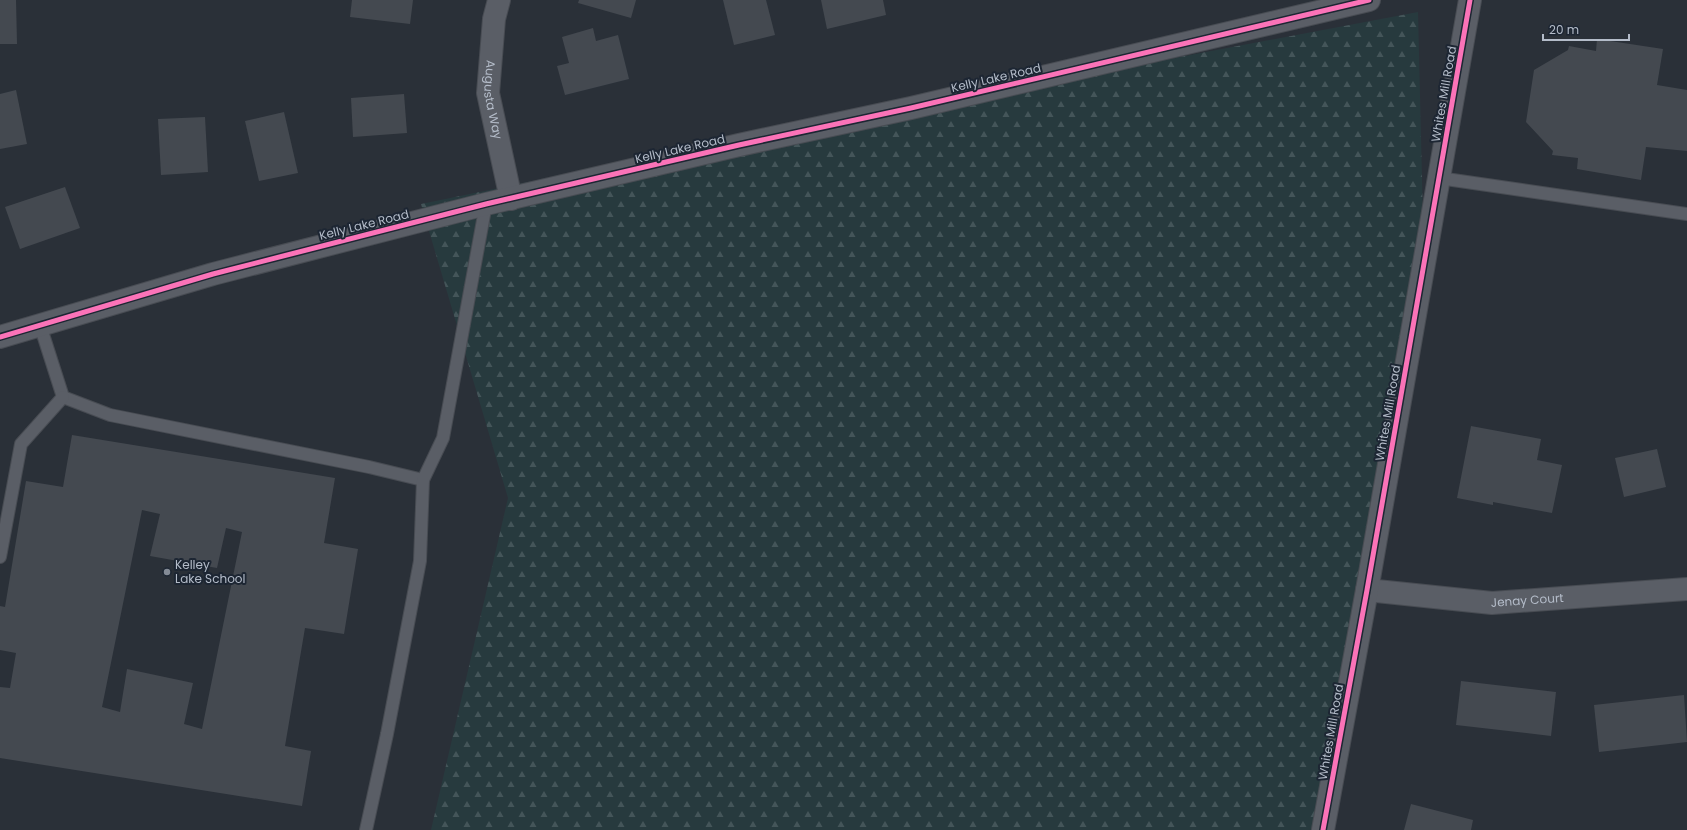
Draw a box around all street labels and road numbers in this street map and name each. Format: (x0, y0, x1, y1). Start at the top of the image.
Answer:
street label: Whites Mill Road (1427, 45, 1460, 143)
street label: Augusta Way (480, 59, 507, 141)
street label: Kelly Lake Road (949, 59, 1043, 96)
street label: Kelly Lake Road (633, 130, 727, 167)
street label: Kelly Lake Road (317, 205, 410, 244)
street label: Whites Mill Road (1371, 364, 1404, 462)
street label: Jenay Court (1490, 589, 1564, 611)
street label: Whites Mill Road (1314, 683, 1347, 781)

